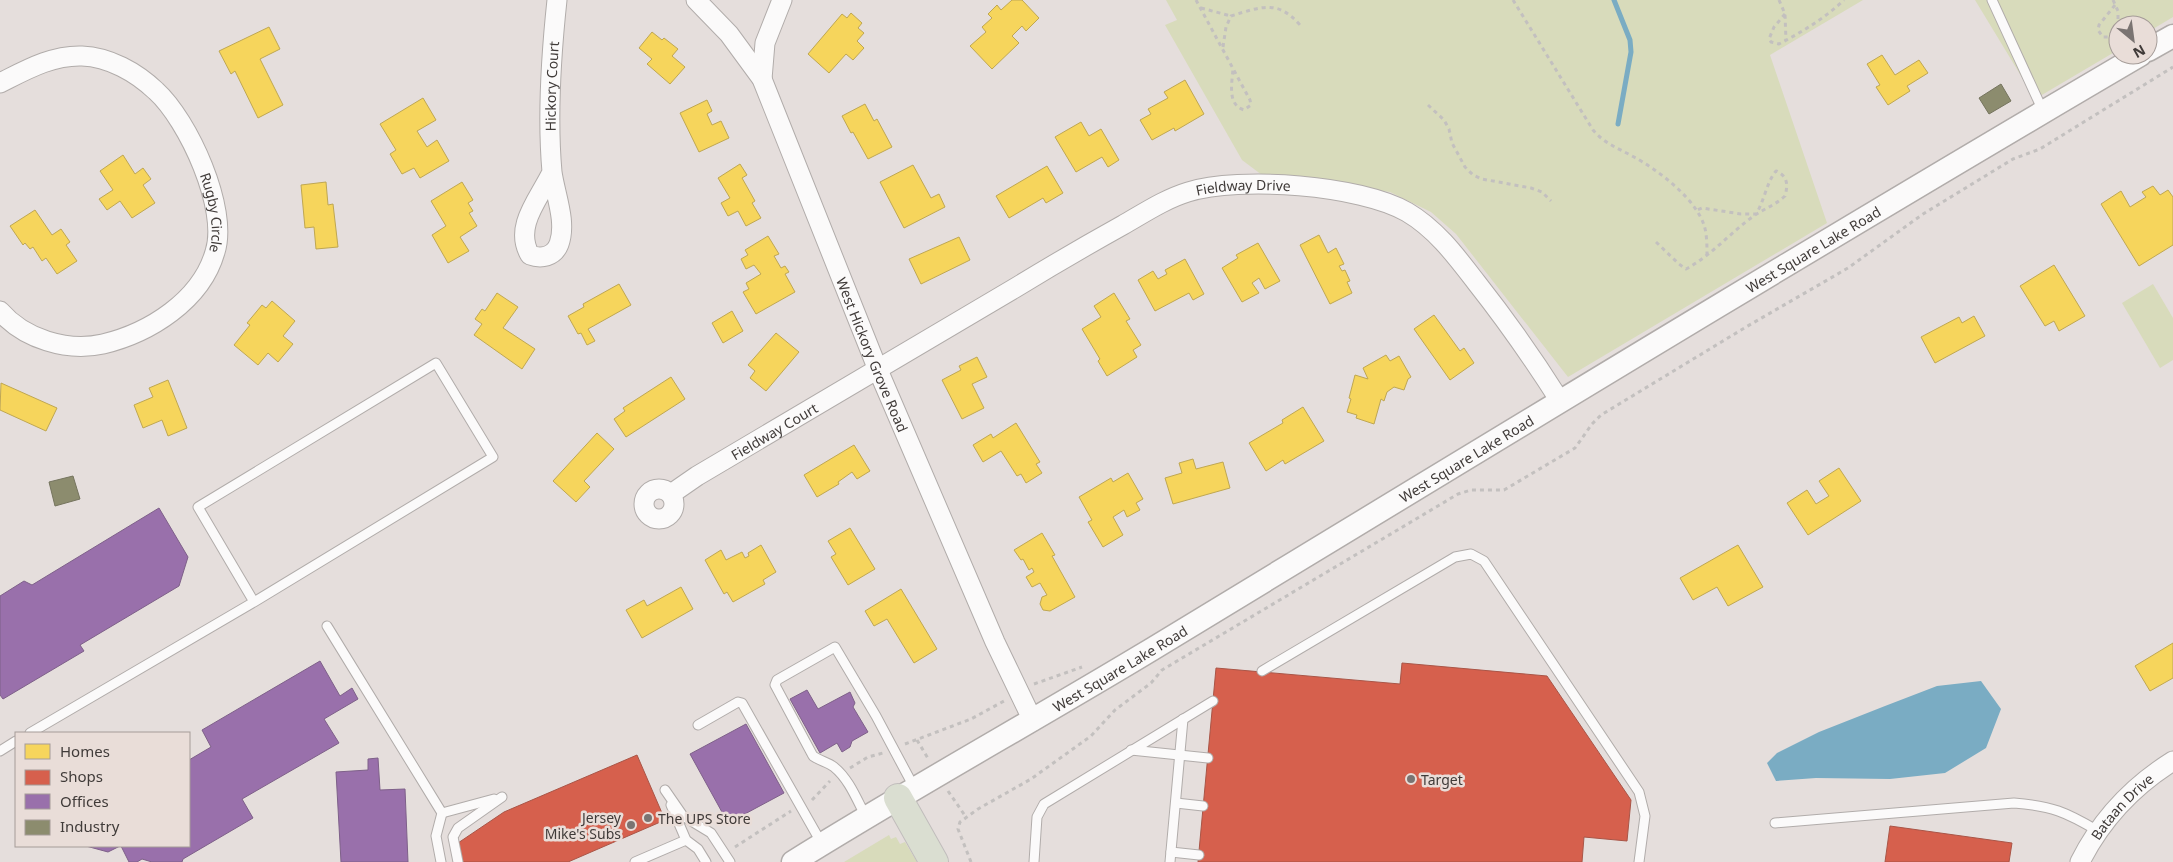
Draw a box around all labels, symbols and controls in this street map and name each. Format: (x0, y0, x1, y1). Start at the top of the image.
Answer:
north arrow (2108, 15, 2158, 65)
street label: Hickory Court (540, 41, 563, 131)
text: N (2130, 41, 2149, 63)
street label: Rugby Circle (196, 170, 227, 255)
street label: Fieldway Drive (1194, 175, 1291, 199)
street label: West Square Lake Road (1742, 201, 1884, 297)
street label: West Hickory Grove Road (832, 274, 913, 435)
street label: Fieldway Court (727, 398, 821, 464)
street label: West Square Lake Road (1396, 410, 1537, 506)
street label: West Square Lake Road (1049, 620, 1191, 716)
legend (15, 732, 190, 847)
text: Homes (60, 741, 110, 761)
text: Shops (60, 766, 103, 786)
street label: Bataan Drive (2086, 769, 2157, 843)
place label: Target (1421, 770, 1463, 789)
marker: Target (1405, 773, 1417, 785)
text: Offices (60, 791, 109, 811)
place label: Jersey Mike's Subs (545, 808, 622, 843)
place label: The UPS Store (658, 809, 751, 828)
marker: The UPS Store (642, 812, 654, 824)
text: Industry (60, 816, 120, 836)
marker: Jersey Mike's Subs (625, 819, 637, 831)

